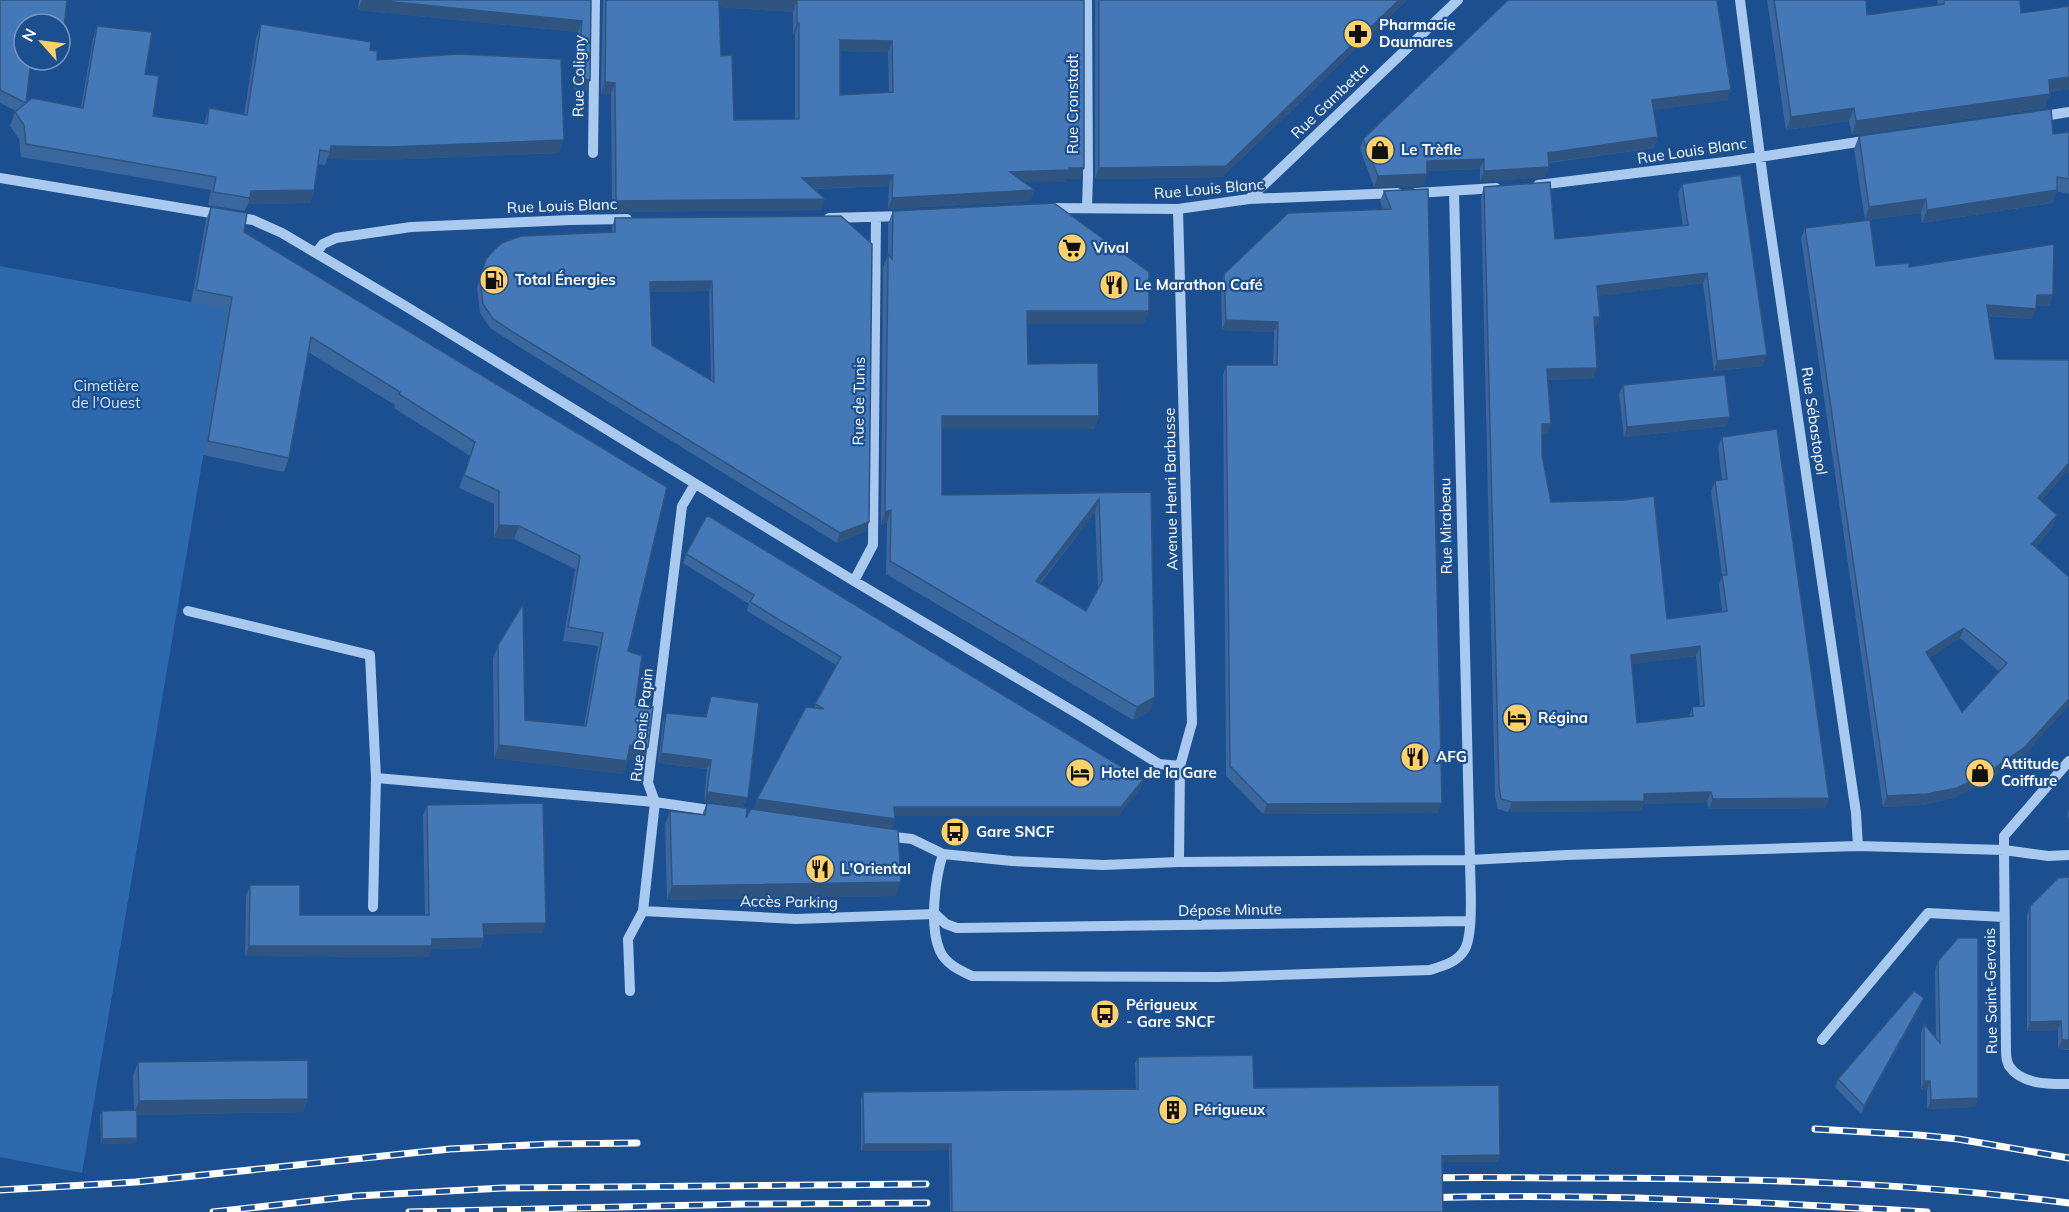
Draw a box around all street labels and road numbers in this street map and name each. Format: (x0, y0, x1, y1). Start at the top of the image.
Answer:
street label: Rue Coligny (568, 35, 589, 117)
street label: Rue Cronstadt (1063, 54, 1082, 154)
street label: Rue Gambetta (1287, 59, 1372, 142)
street label: Rue Louis Blanc (1636, 133, 1748, 168)
street label: Rue Louis Blanc (1153, 174, 1265, 203)
street label: Rue Louis Blanc (507, 194, 617, 217)
street label: Rue de Tunis (848, 357, 869, 445)
street label: Rue Sébastopol (1798, 366, 1831, 476)
street label: Avenue Henri Barbusse (1160, 407, 1181, 571)
street label: Rue Mirabeau (1435, 477, 1456, 575)
street label: Rue Denis Papin (626, 667, 657, 783)
street label: Accès Parking (740, 891, 838, 912)
street label: Dépose Minute (1178, 899, 1282, 920)
street label: Rue Saint-Gervais (1980, 928, 2001, 1054)

